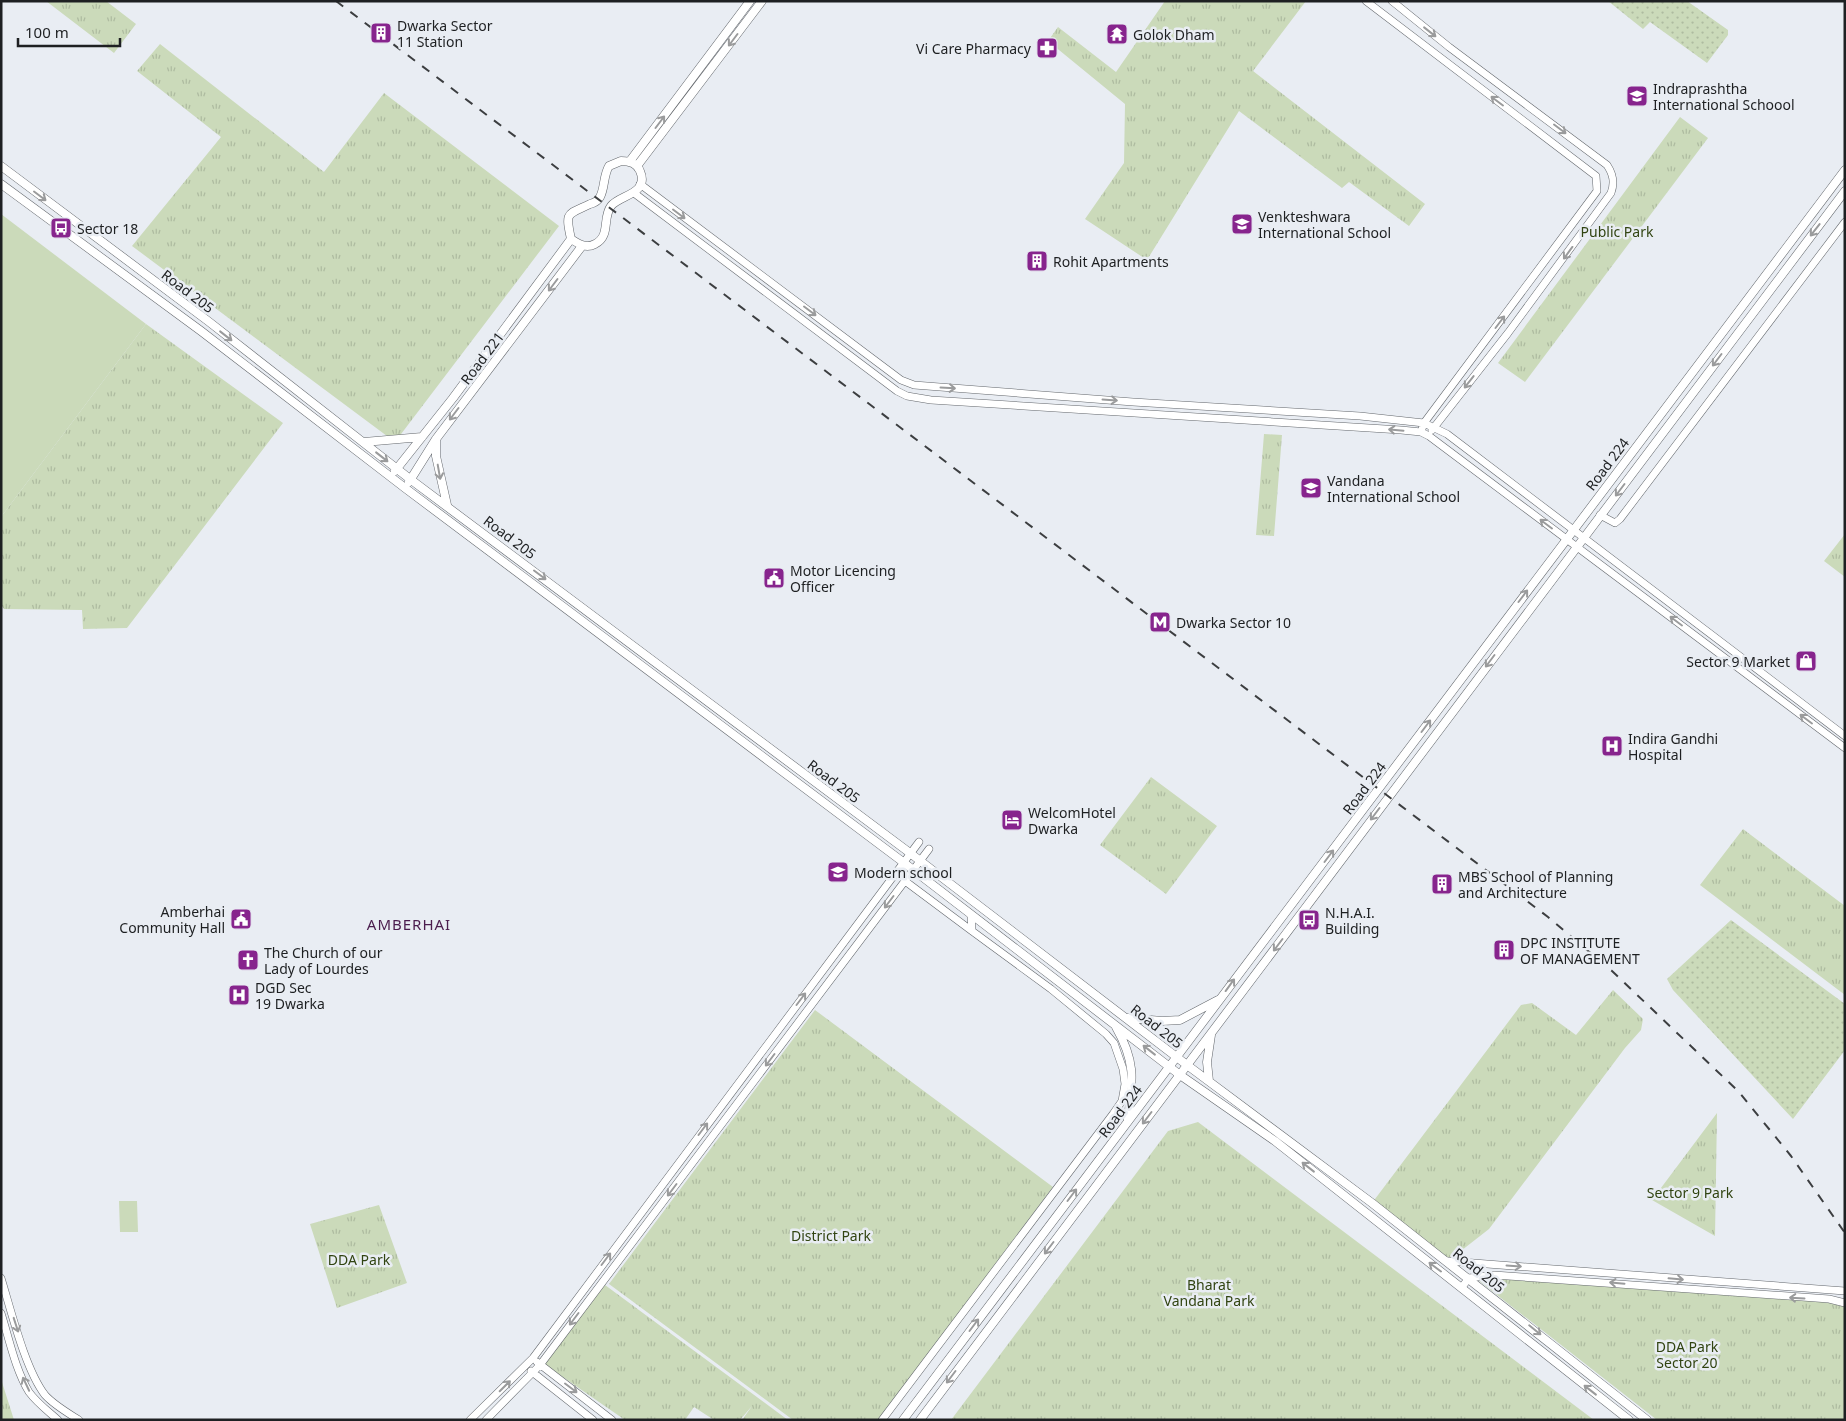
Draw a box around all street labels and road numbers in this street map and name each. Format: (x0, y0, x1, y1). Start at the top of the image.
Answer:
street label: Road 205 (158, 265, 218, 317)
street label: Road 221 (456, 328, 508, 388)
street label: Road 224 (1581, 434, 1633, 494)
street label: Road 205 (480, 511, 540, 563)
street label: Road 205 (804, 755, 864, 807)
street label: Road 224 (1338, 758, 1390, 818)
street label: Road 205 (1127, 1000, 1187, 1052)
street label: Road 224 (1094, 1081, 1146, 1141)
street label: Road 205 (1449, 1243, 1509, 1297)

